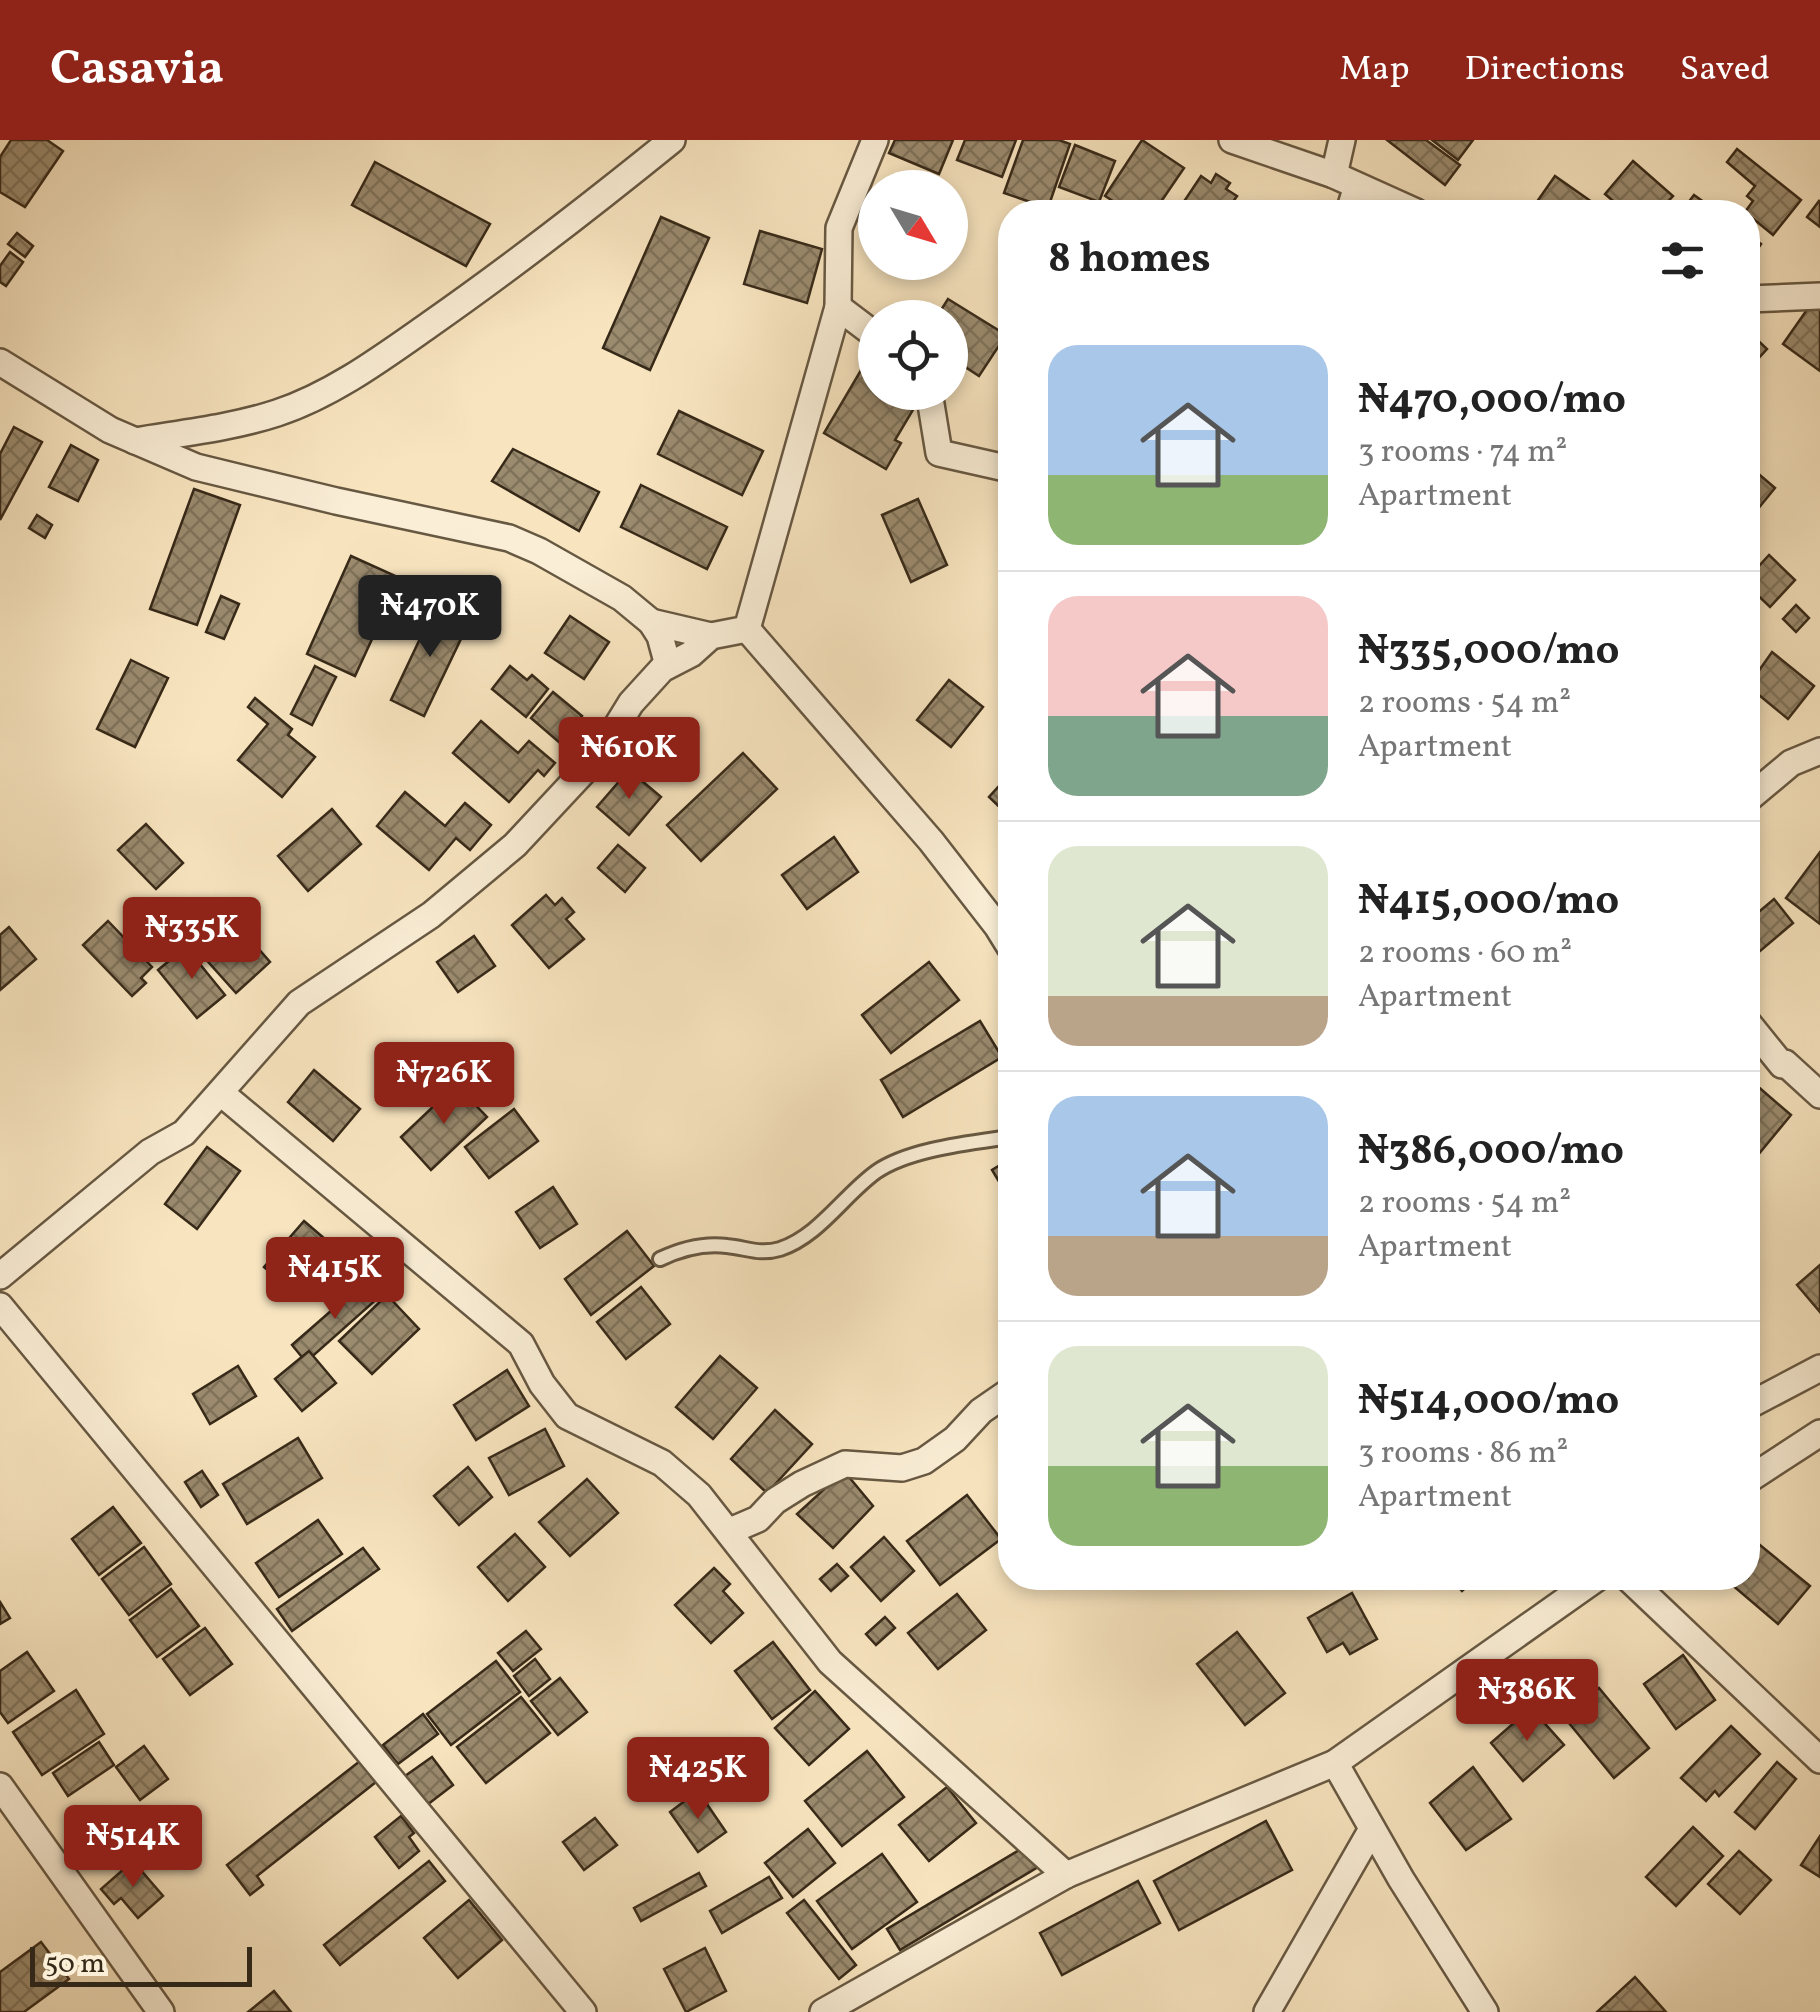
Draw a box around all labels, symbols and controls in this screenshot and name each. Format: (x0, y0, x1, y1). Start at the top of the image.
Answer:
text: Casavia (50, 37, 224, 104)
text: Map (1339, 46, 1410, 94)
text: Directions (1465, 46, 1625, 94)
text: Saved (1680, 46, 1770, 94)
north arrow (858, 170, 968, 280)
map controls (858, 170, 968, 410)
text: 8 homes (1048, 231, 1211, 290)
icon: filters (1655, 233, 1710, 288)
button: locate (858, 300, 968, 410)
text: ₦470,000/mo (1358, 372, 1626, 431)
icon: home (1128, 385, 1248, 505)
text: 3 rooms · 74 m² (1358, 431, 1567, 475)
text: Apartment (1358, 475, 1512, 519)
pin: ₦470K (360, 575, 500, 660)
text: ₦470K (380, 585, 480, 629)
text: ₦335,000/mo (1358, 623, 1620, 682)
icon: home (1128, 636, 1248, 756)
text: 2 rooms · 54 m² (1358, 682, 1571, 726)
pin: ₦610K (559, 717, 699, 802)
text: Apartment (1358, 726, 1512, 770)
text: ₦610K (581, 727, 677, 771)
text: ₦415,000/mo (1358, 873, 1619, 932)
icon: home (1128, 886, 1248, 1006)
pin: ₦335K (122, 897, 262, 982)
text: ₦335K (145, 907, 239, 951)
text: 2 rooms · 60 m² (1358, 932, 1572, 976)
text: Apartment (1358, 976, 1512, 1020)
pin: ₦726K (374, 1042, 514, 1127)
text: ₦726K (396, 1052, 492, 1096)
text: ₦386,000/mo (1358, 1123, 1624, 1182)
icon: home (1128, 1136, 1248, 1256)
text: 2 rooms · 54 m² (1358, 1182, 1571, 1226)
text: Apartment (1358, 1226, 1512, 1270)
pin: ₦415K (265, 1237, 405, 1322)
text: ₦415K (288, 1247, 382, 1291)
text: ₦514,000/mo (1358, 1373, 1619, 1432)
icon: home (1128, 1386, 1248, 1506)
text: 3 rooms · 86 m² (1358, 1432, 1568, 1476)
text: Apartment (1358, 1476, 1512, 1520)
pin: ₦386K (1457, 1659, 1597, 1744)
text: ₦386K (1478, 1669, 1576, 1713)
pin: ₦425K (628, 1737, 768, 1822)
text: ₦425K (649, 1747, 747, 1791)
pin: ₦514K (63, 1805, 203, 1890)
text: ₦514K (86, 1815, 180, 1859)
scale bar (30, 1942, 252, 1986)
text: 50 m (45, 1945, 105, 1984)

